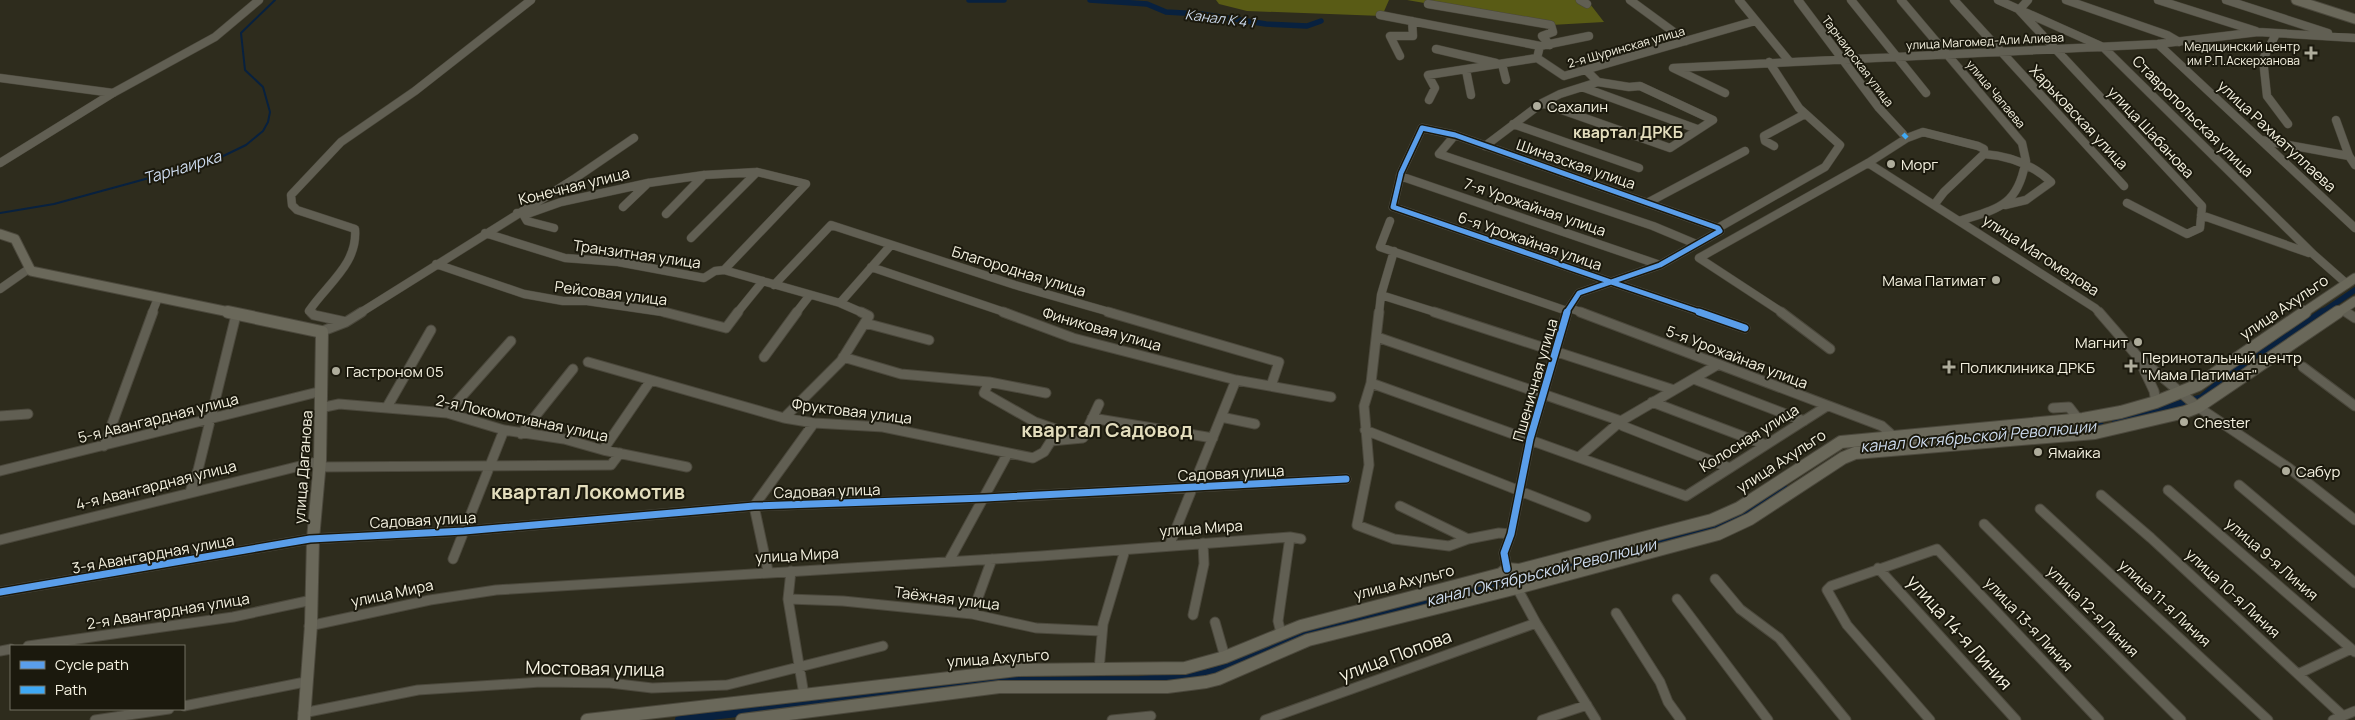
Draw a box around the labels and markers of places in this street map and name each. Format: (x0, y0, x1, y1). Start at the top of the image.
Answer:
place label: Медицинский центр им Р.П.Аскерханова (2184, 38, 2300, 69)
marker: Медицинский центр им Р.П.Аскерханова (2304, 46, 2318, 60)
place label: Сахалин (1547, 96, 1608, 117)
marker: Сахалин (1531, 100, 1543, 112)
place label: Морг (1901, 154, 1938, 175)
marker: Морг (1885, 158, 1897, 170)
place label: Мама Патимат (1882, 270, 1986, 291)
marker: Мама Патимат (1990, 274, 2002, 286)
place label: Магнит (2075, 332, 2128, 353)
marker: Магнит (2132, 336, 2144, 348)
place label: Перинотальный центр "Мама Патимат" (2142, 347, 2302, 385)
place label: Поликлиника ДРКБ (1960, 357, 2095, 378)
marker: Перинотальный центр "Мама Патимат" (2124, 359, 2138, 373)
marker: Поликлиника ДРКБ (1942, 360, 1956, 374)
place label: Гастроном 05 (346, 361, 444, 382)
marker: Гастроном 05 (330, 365, 342, 377)
place label: Chester (2194, 412, 2251, 433)
marker: Chester (2178, 416, 2190, 428)
place label: Ямайка (2048, 442, 2100, 463)
marker: Ямайка (2032, 446, 2044, 458)
place label: Сабур (2296, 461, 2340, 482)
marker: Сабур (2280, 465, 2292, 477)

